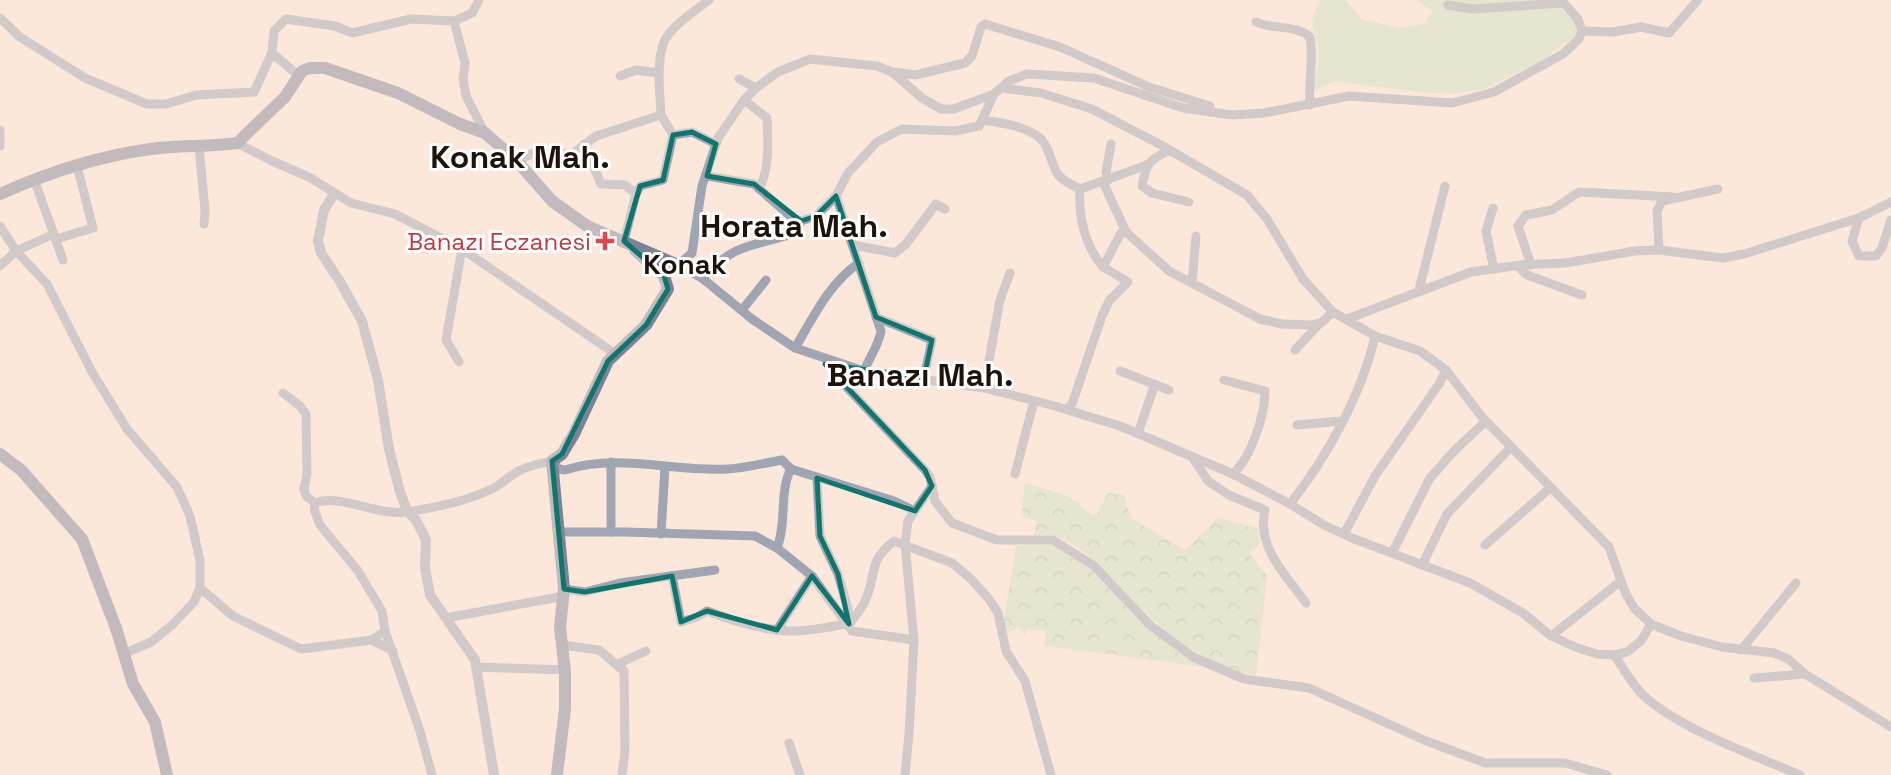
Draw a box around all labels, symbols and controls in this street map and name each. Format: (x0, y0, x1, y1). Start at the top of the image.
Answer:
district label: Konak Mah. (430, 137, 610, 177)
district label: Horata Mah. (700, 206, 888, 246)
place label: Banazı Eczanesi (407, 226, 591, 257)
marker: Banazı Eczanesi (597, 233, 613, 249)
district label: Konak (643, 246, 727, 282)
district label: Banazı Mah. (826, 355, 1014, 395)

